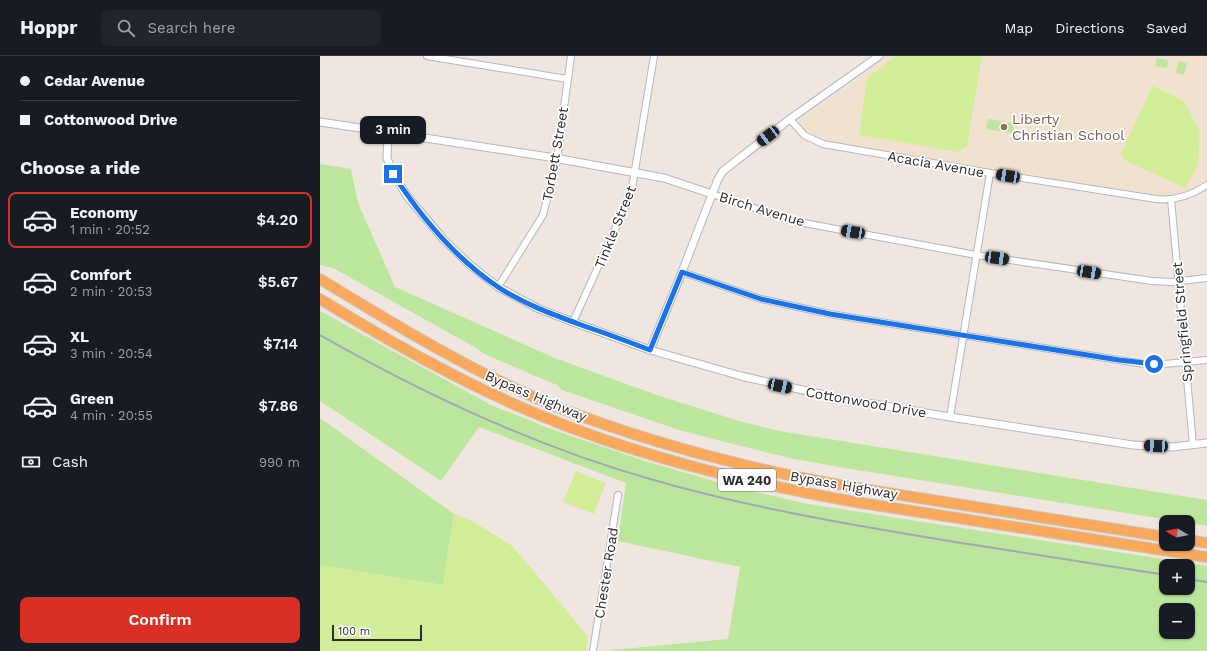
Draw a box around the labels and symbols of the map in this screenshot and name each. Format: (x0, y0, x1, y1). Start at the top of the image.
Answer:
street label: Torbett Street (539, 105, 571, 202)
place label: Liberty Christian School (1012, 111, 1125, 143)
callout: 3 min (360, 116, 426, 144)
marker: Liberty Christian School (999, 122, 1009, 132)
car (755, 124, 781, 148)
street label: Acacia Avenue (886, 148, 986, 180)
route end (384, 165, 402, 183)
car (995, 168, 1021, 184)
street label: Tinkle Street (591, 183, 639, 271)
street label: Birch Avenue (717, 188, 807, 230)
car (840, 224, 866, 240)
car (984, 250, 1010, 266)
street label: Springfield Street (1169, 261, 1195, 383)
car (1076, 264, 1102, 280)
route start (1145, 355, 1163, 373)
street label: Bypass Highway (483, 367, 590, 425)
car (767, 378, 793, 394)
street label: Cottonwood Drive (804, 384, 928, 420)
car (1144, 439, 1168, 453)
street label: Bypass Highway (789, 468, 900, 502)
road number: WA 240 (718, 469, 776, 491)
north arrow (1159, 515, 1195, 551)
street label: Chester Road (591, 526, 621, 620)
scale bar (332, 623, 422, 642)

